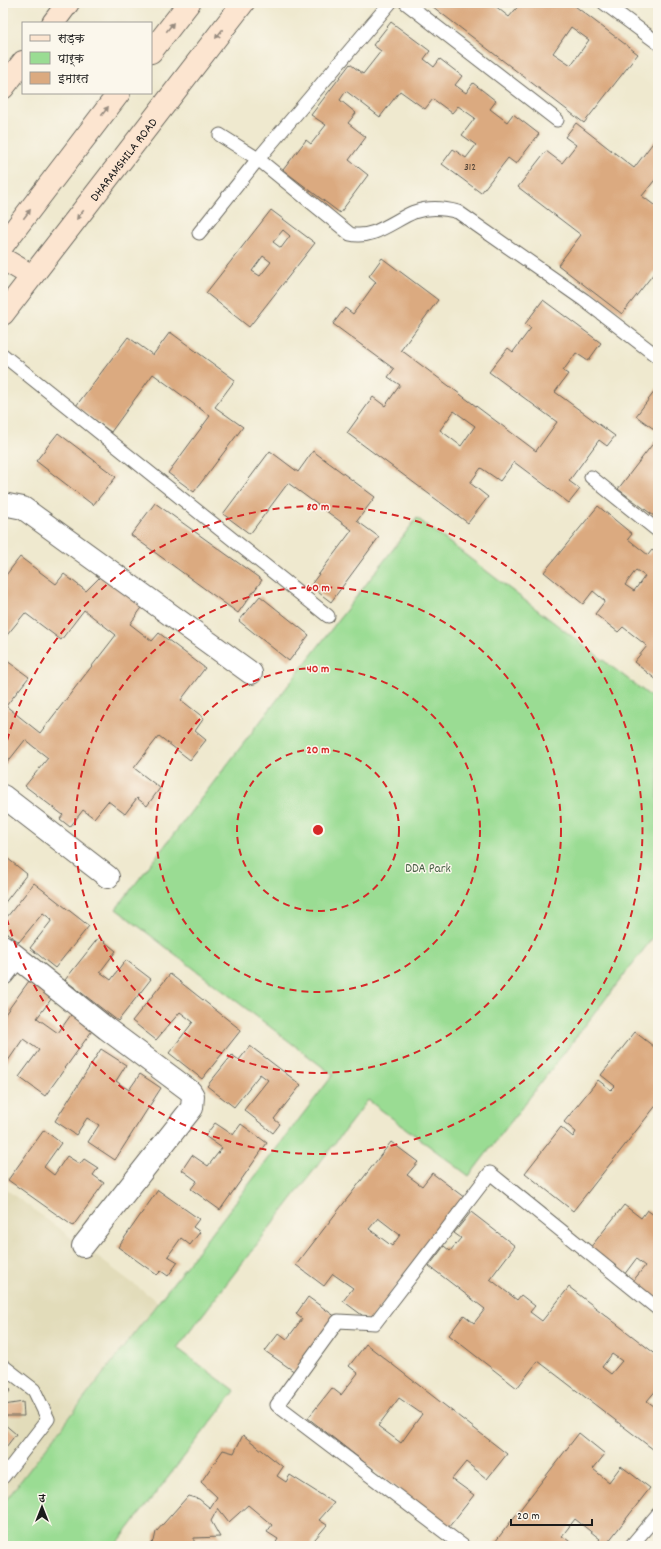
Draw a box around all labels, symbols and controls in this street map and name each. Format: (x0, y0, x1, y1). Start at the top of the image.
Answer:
legend (22, 22, 152, 94)
one-way arrow (166, 22, 174, 33)
one-way arrow (215, 28, 223, 39)
text: सड़क (57, 31, 86, 48)
text: पार्क (57, 51, 85, 68)
text: इमारत (57, 71, 89, 88)
one-way arrow (101, 106, 109, 116)
street label: DHARAMSHILA ROAD (86, 114, 163, 206)
house number: 312 (464, 160, 476, 176)
one-way arrow (22, 209, 31, 220)
one-way arrow (76, 209, 84, 220)
text: 80 m (307, 499, 329, 516)
text: 60 m (306, 580, 330, 597)
text: 40 m (307, 661, 329, 678)
text: 20 m (307, 742, 329, 759)
centre of rings (311, 823, 325, 837)
park label: DDA Park (405, 860, 451, 879)
north arrow (22, 1487, 62, 1527)
text: उ (38, 1491, 46, 1507)
scale bar (511, 1501, 592, 1527)
text: 20 m (517, 1508, 540, 1525)

